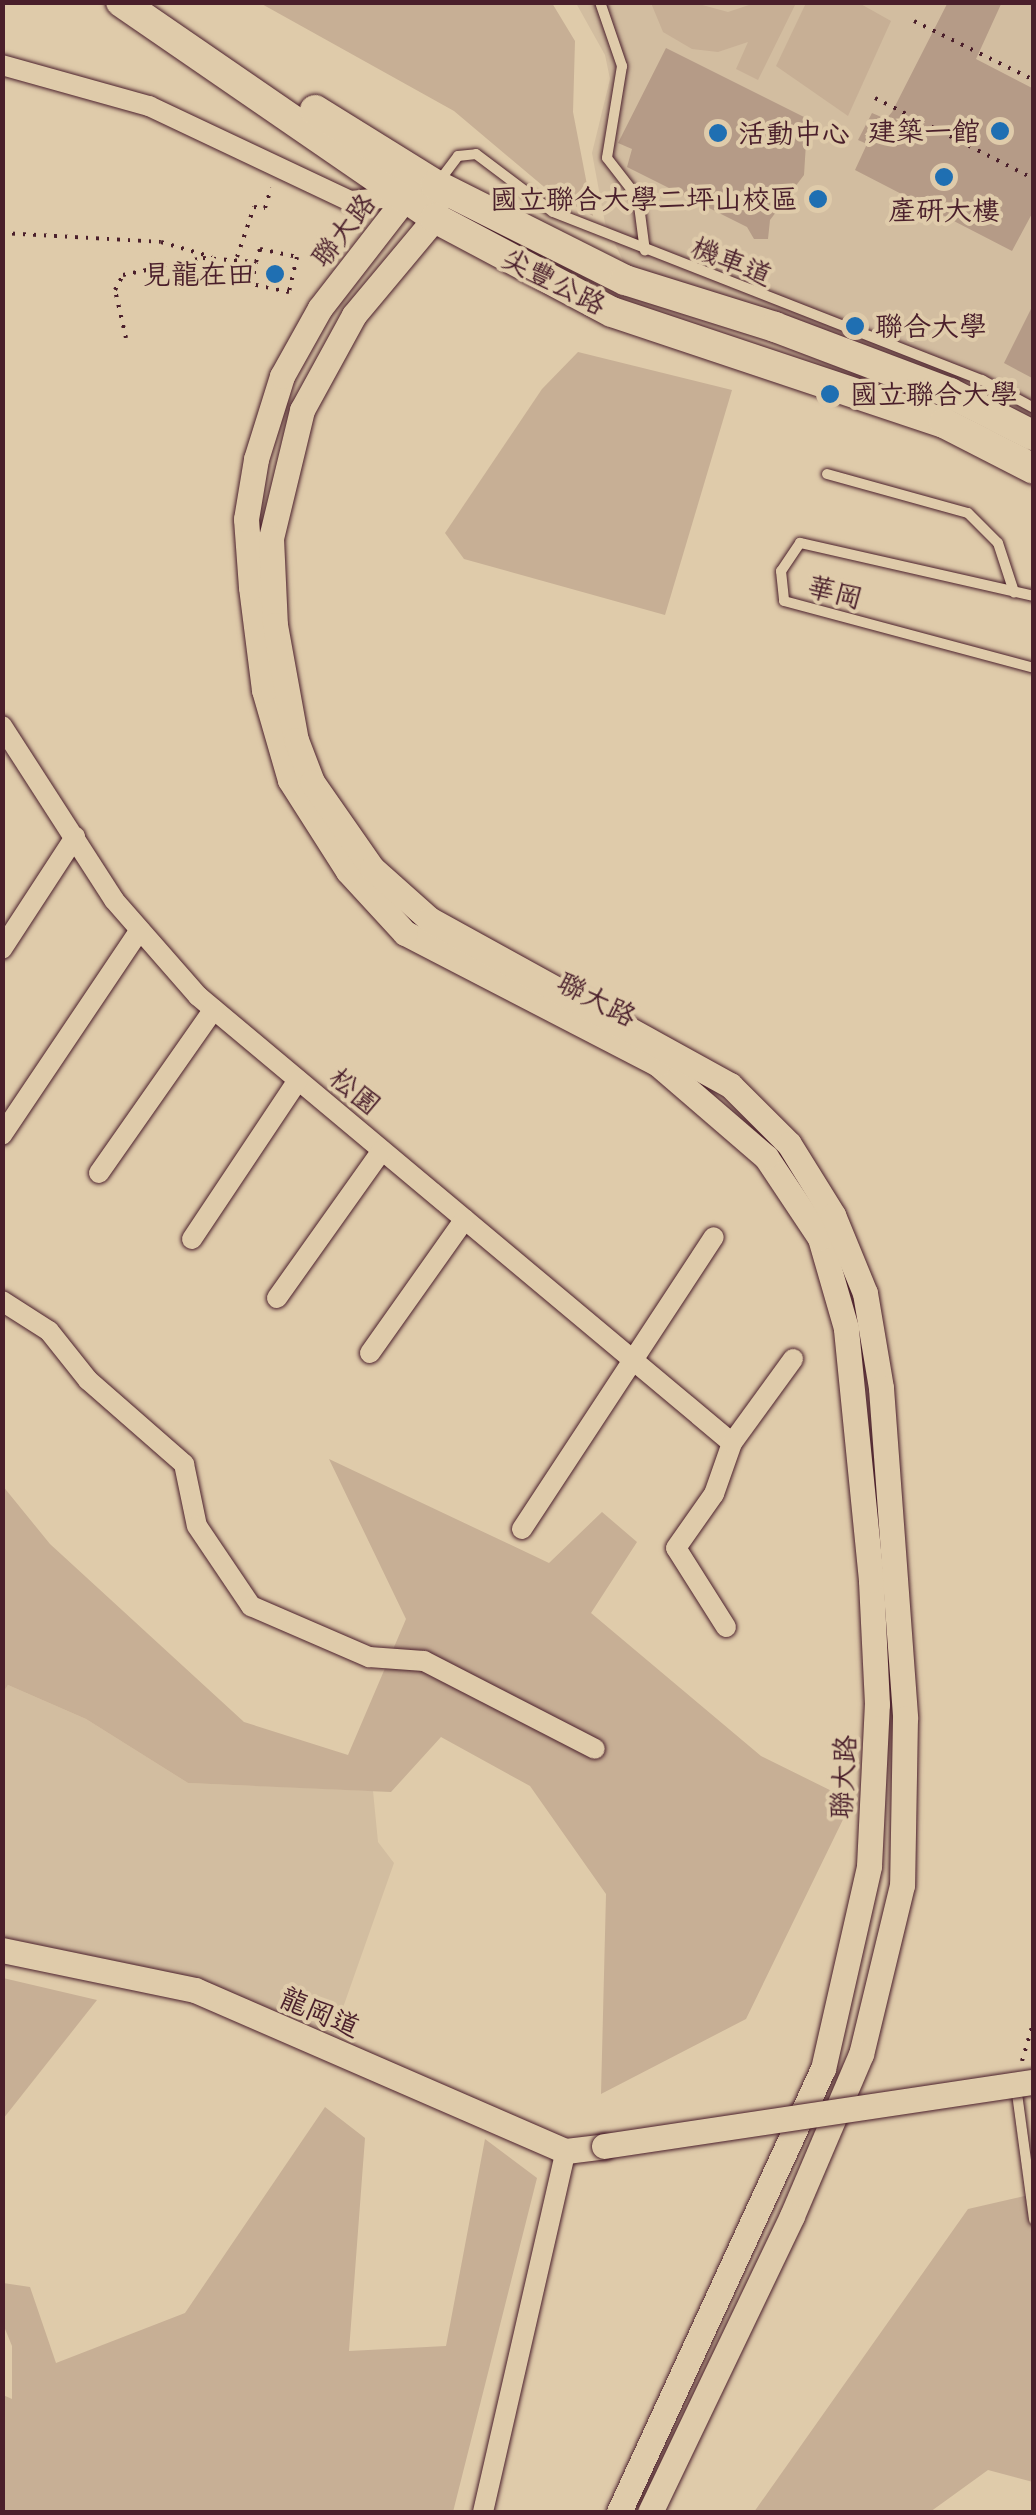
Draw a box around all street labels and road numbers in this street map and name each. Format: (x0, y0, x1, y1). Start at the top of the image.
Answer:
street label: 聯大路 (304, 187, 382, 273)
street label: 機車道 (687, 230, 777, 292)
street label: 尖豐公路 (496, 241, 612, 321)
street label: 華岡 (804, 569, 866, 615)
street label: 聯大路 (552, 965, 642, 1033)
street label: 松園 (323, 1060, 387, 1122)
street label: 聯大路 (824, 1734, 862, 1820)
street label: 龍岡道 (275, 1980, 365, 2044)

